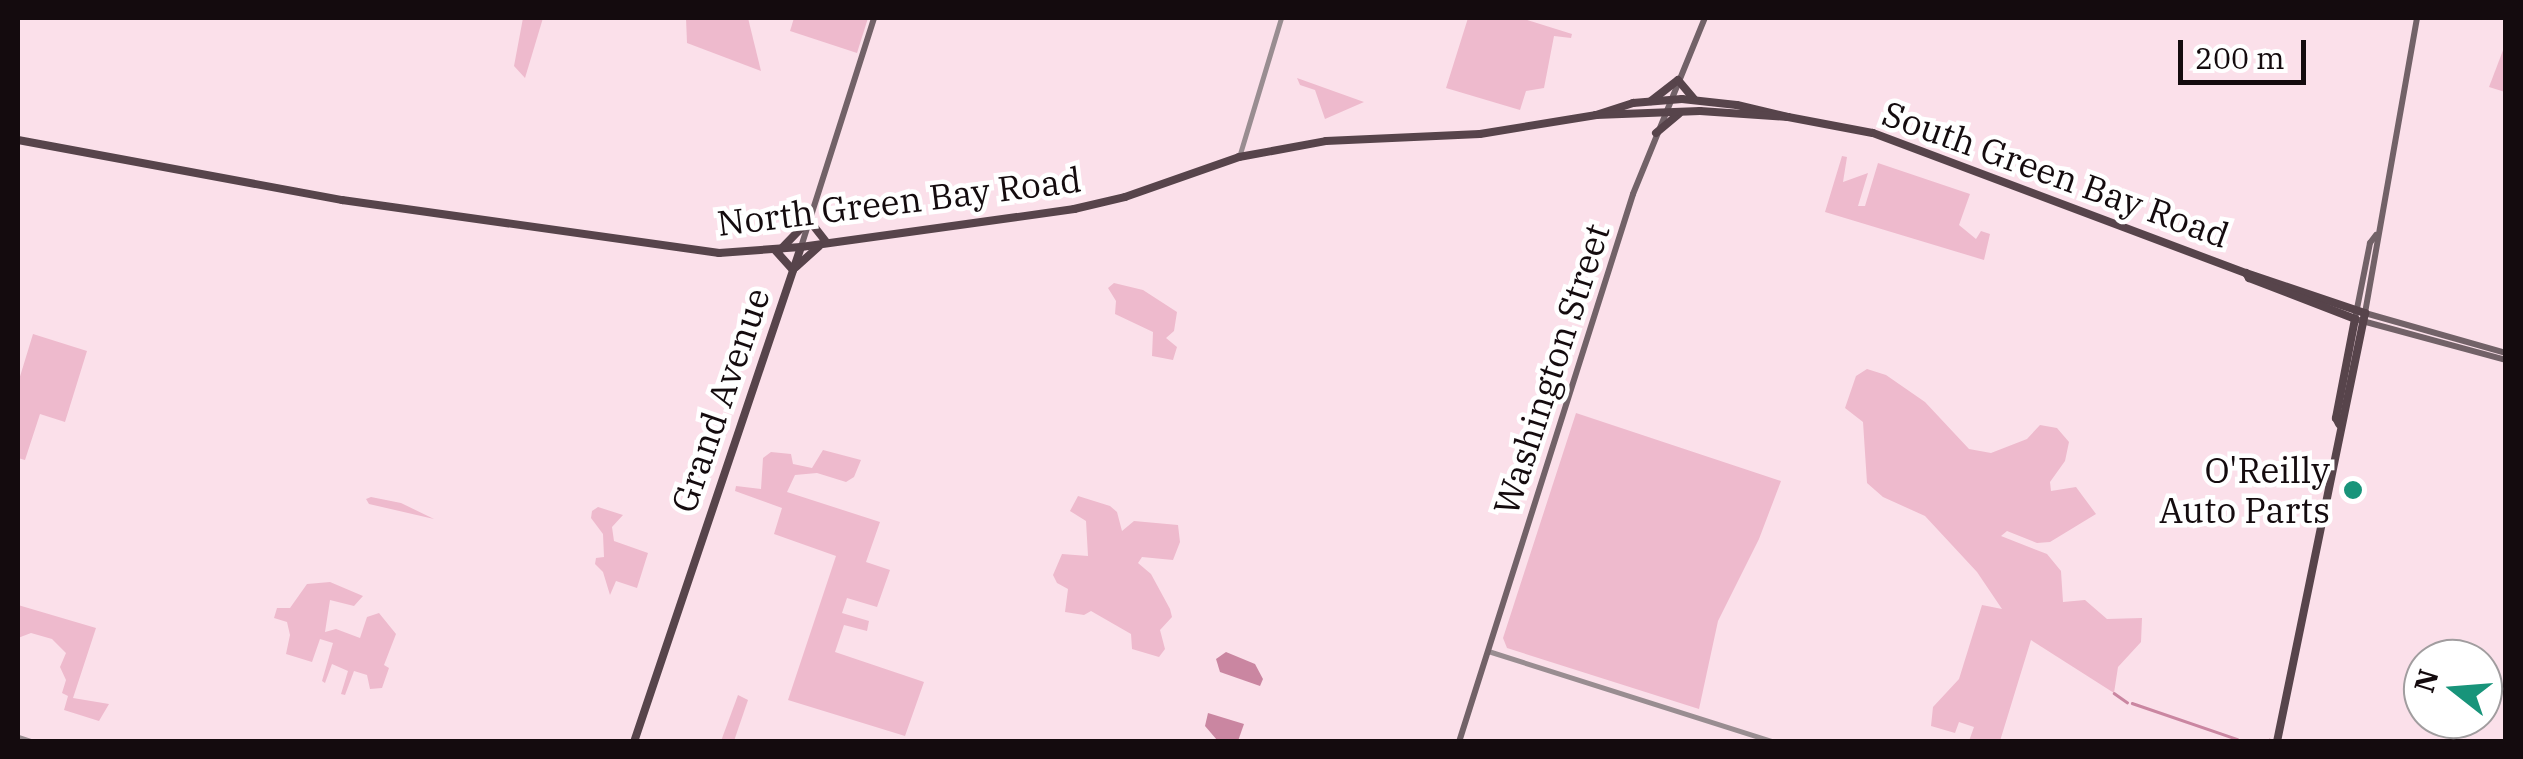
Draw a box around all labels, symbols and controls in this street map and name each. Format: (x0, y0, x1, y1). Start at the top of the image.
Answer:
scale bar (2183, 20, 2310, 82)
text: 200 m (2195, 38, 2285, 77)
street label: South Green Bay Road (1877, 92, 2235, 256)
street label: North Green Bay Road (715, 158, 1083, 244)
street label: Washington Street (1484, 218, 1618, 520)
street label: Grand Avenue (662, 282, 778, 518)
place label: O'Reilly Auto Parts (2159, 449, 2330, 531)
marker: O'Reilly Auto Parts (2340, 477, 2366, 503)
north arrow (2403, 639, 2503, 739)
text: N (2405, 665, 2447, 697)

